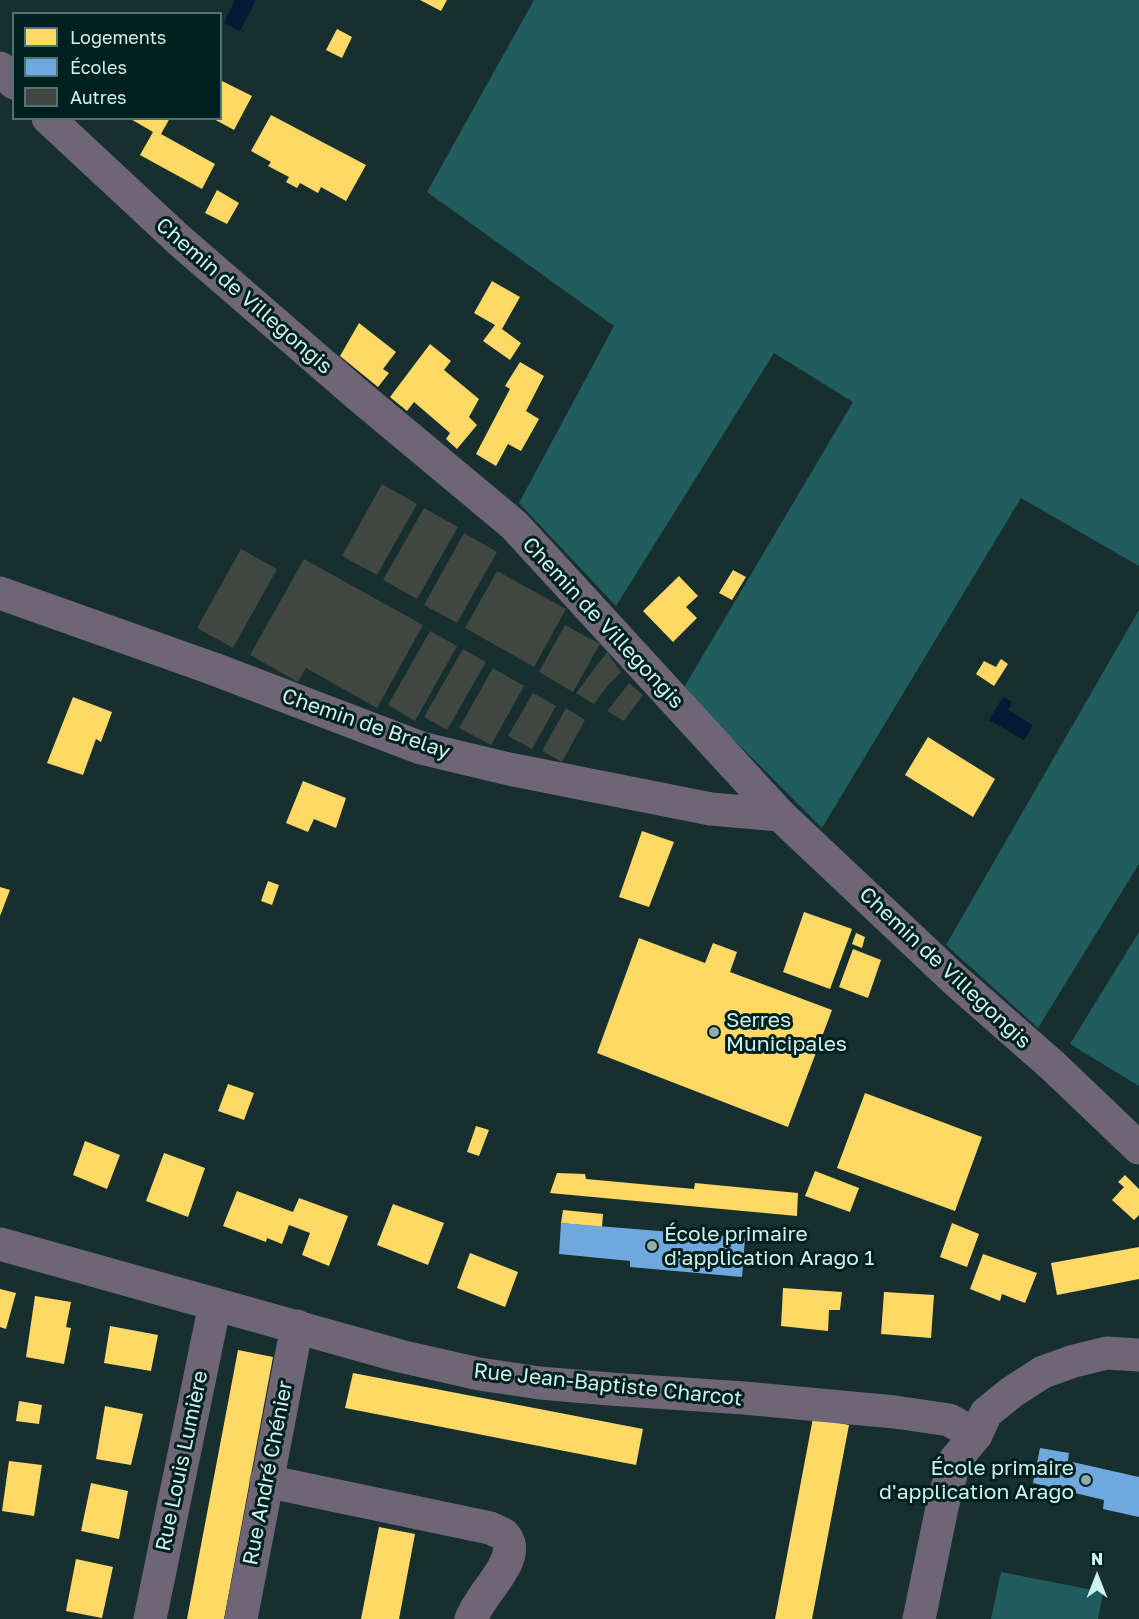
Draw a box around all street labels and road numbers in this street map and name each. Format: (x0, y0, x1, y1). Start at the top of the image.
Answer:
street label: Chemin de Villegongis (151, 213, 337, 379)
street label: Chemin de Villegongis (517, 532, 689, 714)
street label: Chemin de Brelay (279, 683, 453, 765)
street label: Chemin de Villegongis (854, 882, 1036, 1054)
street label: Rue Jean-Baptiste Charcot (472, 1358, 744, 1412)
street label: Rue Louis Lumière (151, 1368, 213, 1554)
street label: Rue André Chénier (238, 1379, 298, 1567)

